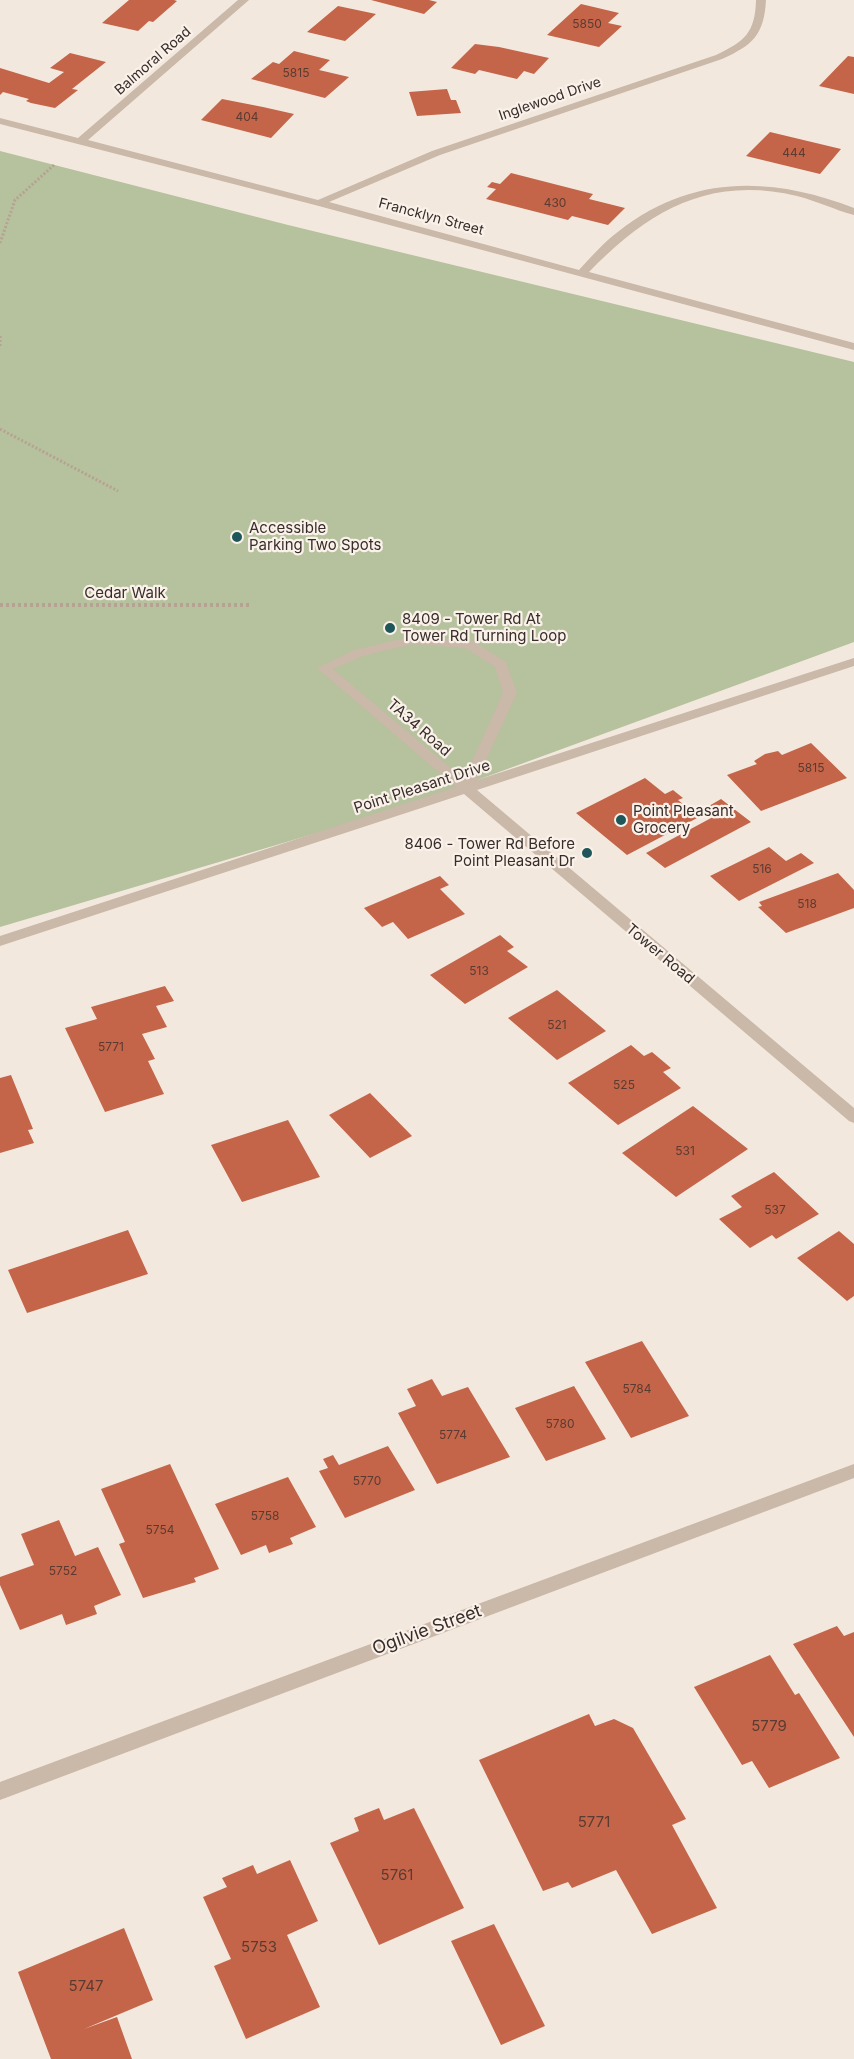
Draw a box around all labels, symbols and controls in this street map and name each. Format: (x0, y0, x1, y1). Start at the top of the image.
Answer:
house number: 5850 (572, 17, 602, 31)
street label: Balmoral Road (112, 23, 194, 99)
house number: 5815 (283, 66, 309, 80)
street label: Inglewood Drive (497, 74, 603, 124)
house number: 404 (235, 110, 259, 124)
house number: 444 (782, 146, 806, 160)
street label: Francklyn Street (377, 195, 485, 239)
house number: 430 (544, 196, 566, 210)
place label: Accessible Parking Two Spots (249, 519, 381, 554)
marker: Accessible Parking Two Spots (230, 530, 244, 544)
street label: Cedar Walk (84, 584, 166, 602)
place label: 8409 - Tower Rd At Tower Rd Turning Loop (402, 610, 566, 645)
marker: 8409 - Tower Rd At Tower Rd Turning Loop (383, 621, 397, 635)
street label: TA34 Road (384, 696, 454, 760)
street label: Point Pleasant Drive (352, 756, 492, 818)
house number: 5815 (798, 761, 824, 775)
place label: Point Pleasant Grocery (633, 802, 734, 837)
marker: Point Pleasant Grocery (614, 813, 628, 827)
place label: 8406 - Tower Rd Before Point Pleasant Dr (404, 835, 575, 870)
marker: 8406 - Tower Rd Before Point Pleasant Dr (580, 846, 594, 860)
house number: 516 (752, 862, 772, 876)
house number: 518 (797, 897, 817, 911)
street label: Tower Road (622, 920, 698, 988)
house number: 513 (469, 964, 489, 978)
house number: 521 (547, 1018, 567, 1032)
house number: 5771 (98, 1040, 124, 1054)
house number: 525 (613, 1078, 635, 1092)
house number: 531 (675, 1144, 695, 1158)
house number: 537 (764, 1203, 786, 1217)
house number: 5784 (622, 1382, 652, 1396)
house number: 5780 (546, 1417, 574, 1431)
house number: 5774 (439, 1428, 467, 1442)
house number: 5770 (353, 1474, 381, 1488)
house number: 5758 (251, 1509, 279, 1523)
house number: 5754 (145, 1523, 175, 1537)
house number: 5752 (49, 1564, 77, 1578)
street label: Ogilvie Street (370, 1600, 484, 1660)
house number: 5779 (751, 1717, 787, 1735)
house number: 5771 (578, 1813, 610, 1831)
house number: 5761 (381, 1866, 413, 1884)
house number: 5753 (241, 1938, 277, 1956)
house number: 5747 (69, 1977, 103, 1995)

